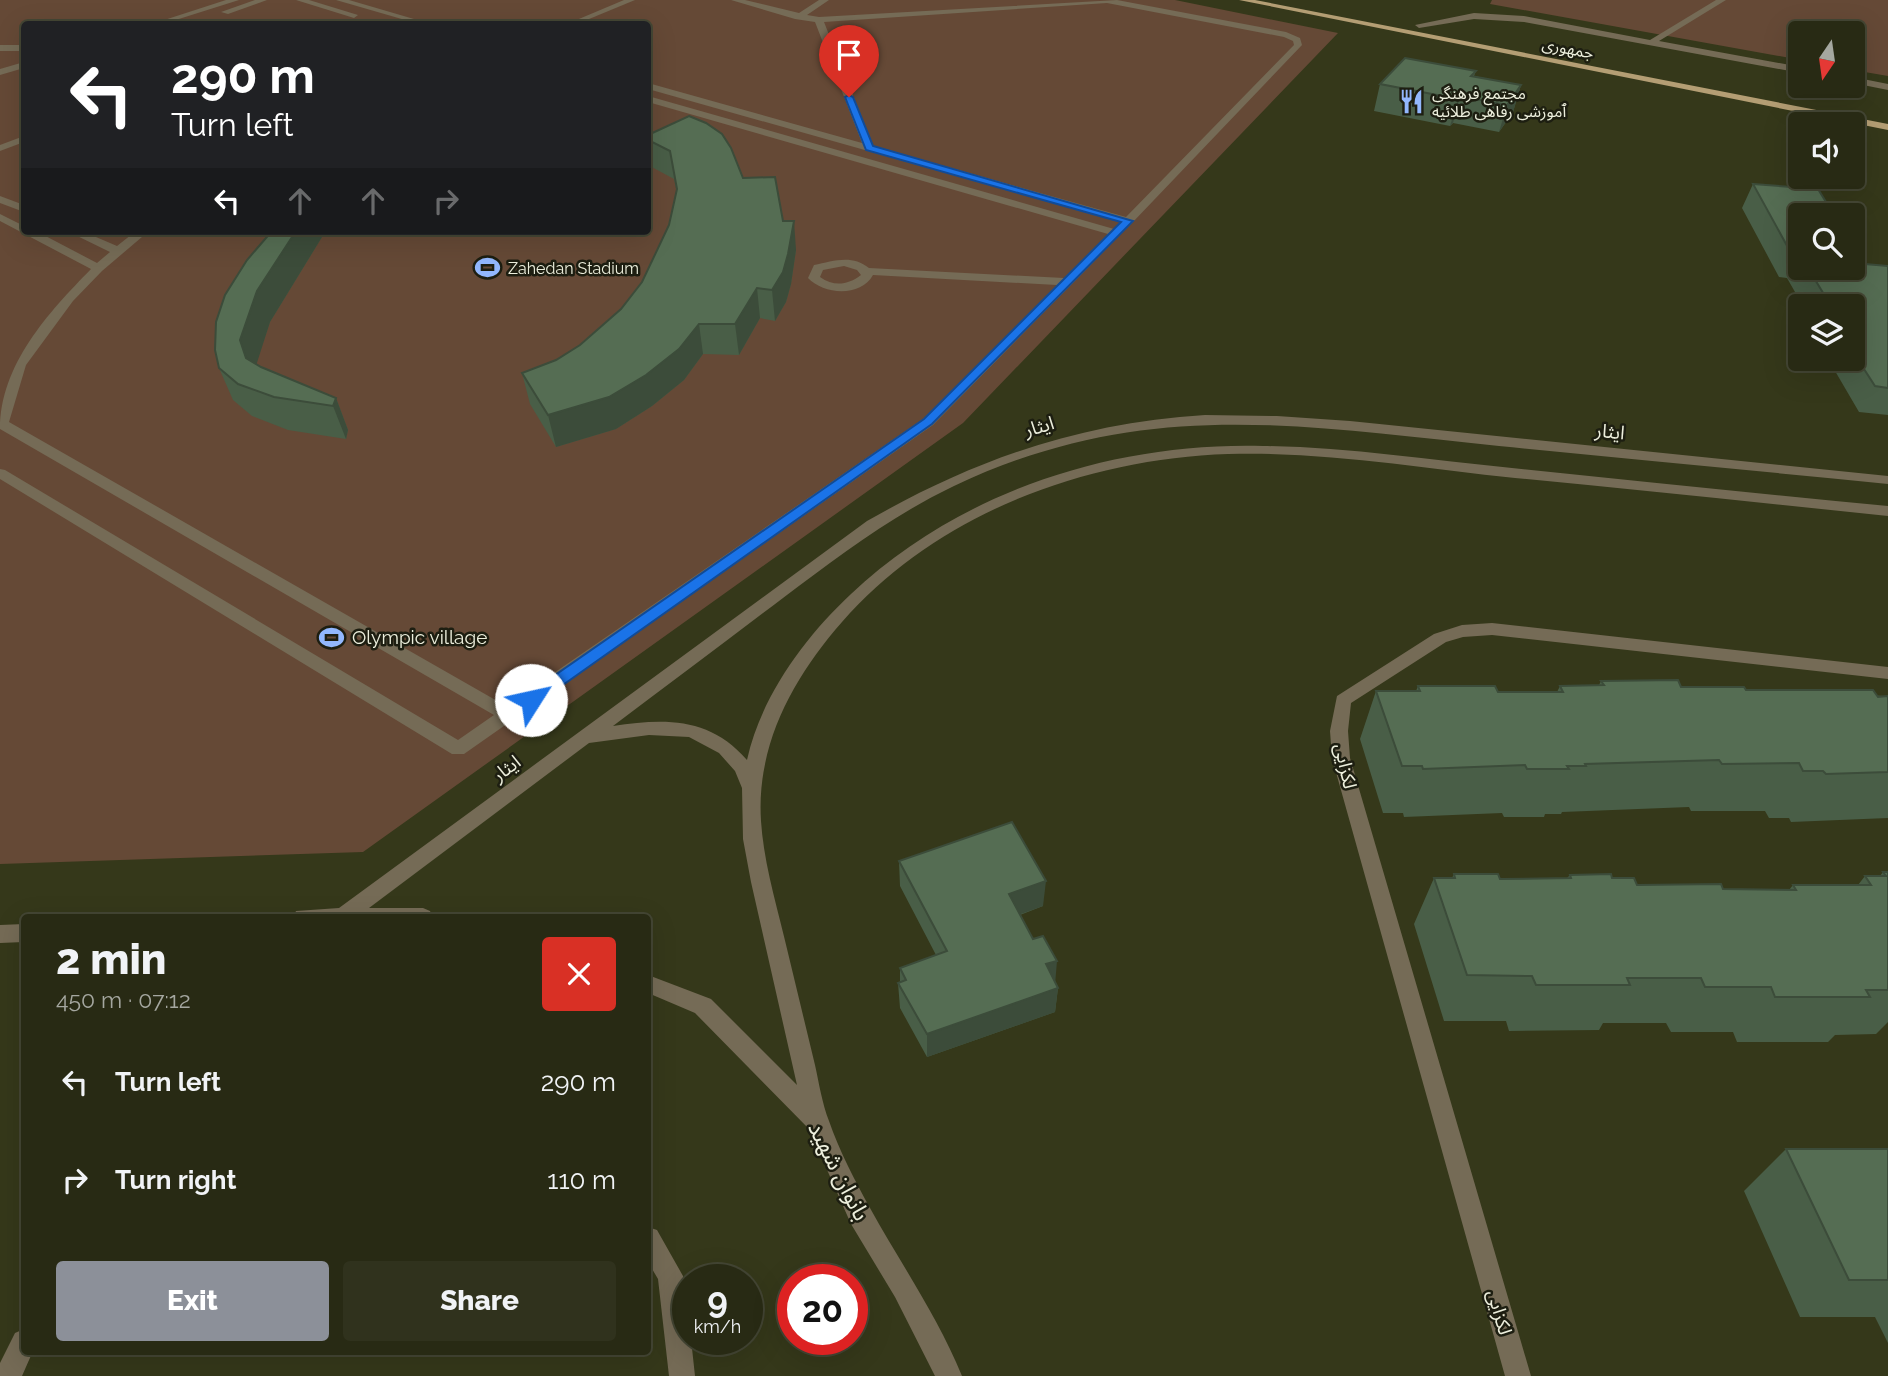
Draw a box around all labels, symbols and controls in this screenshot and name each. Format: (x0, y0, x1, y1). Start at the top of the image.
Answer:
north arrow (1788, 21, 1866, 98)
map controls (1788, 21, 1865, 371)
pin (819, 25, 879, 97)
street label: جمهوری (1540, 34, 1595, 63)
icon: arrive (830, 36, 868, 74)
text: 290 m (171, 47, 315, 104)
icon: left (56, 49, 147, 140)
place label: مجتمع فرهنگی ٱموزشی رفاهی طلائیه (1432, 84, 1567, 121)
restaurant icon: مجتمع فرهنگی ٱموزشی رفاهی طلائیه (1398, 88, 1426, 116)
text: Turn left (171, 106, 293, 143)
button: sound (1788, 112, 1865, 189)
icon: left (208, 182, 246, 220)
icon: ahead (281, 182, 319, 220)
icon: ahead (354, 182, 392, 220)
icon: right (427, 182, 465, 220)
button: search (1788, 203, 1865, 280)
sports icon: Zahedan Stadium (474, 254, 502, 282)
place label: Zahedan Stadium (508, 259, 639, 278)
button: layers (1788, 294, 1865, 371)
street label: ایثار (1021, 411, 1057, 442)
street label: ایثار (1593, 418, 1626, 444)
sports icon: Olympic village (318, 623, 346, 651)
place label: Olympic village (352, 626, 487, 648)
position arrow (494, 663, 568, 737)
street label: لکزایی (1329, 741, 1362, 791)
street label: ایثار (487, 750, 525, 787)
text: 2 min (56, 935, 166, 984)
button: close (542, 937, 616, 1011)
text: 450 m · 07:12 (56, 986, 191, 1013)
icon: left (56, 1063, 94, 1101)
text: Turn left (115, 1067, 221, 1097)
text: 290 m (541, 1067, 616, 1097)
street label: بانوان شهید (802, 1117, 876, 1225)
icon: right (56, 1161, 94, 1199)
text: Turn right (115, 1165, 236, 1195)
text: 110 m (547, 1165, 616, 1195)
button: Exit (56, 1261, 329, 1341)
button: Share (343, 1261, 616, 1341)
speed limit sign: 20 (777, 1264, 868, 1355)
text: 9 (707, 1280, 728, 1321)
street label: لکزایی (1482, 1287, 1517, 1337)
text: km/h (694, 1316, 741, 1337)

